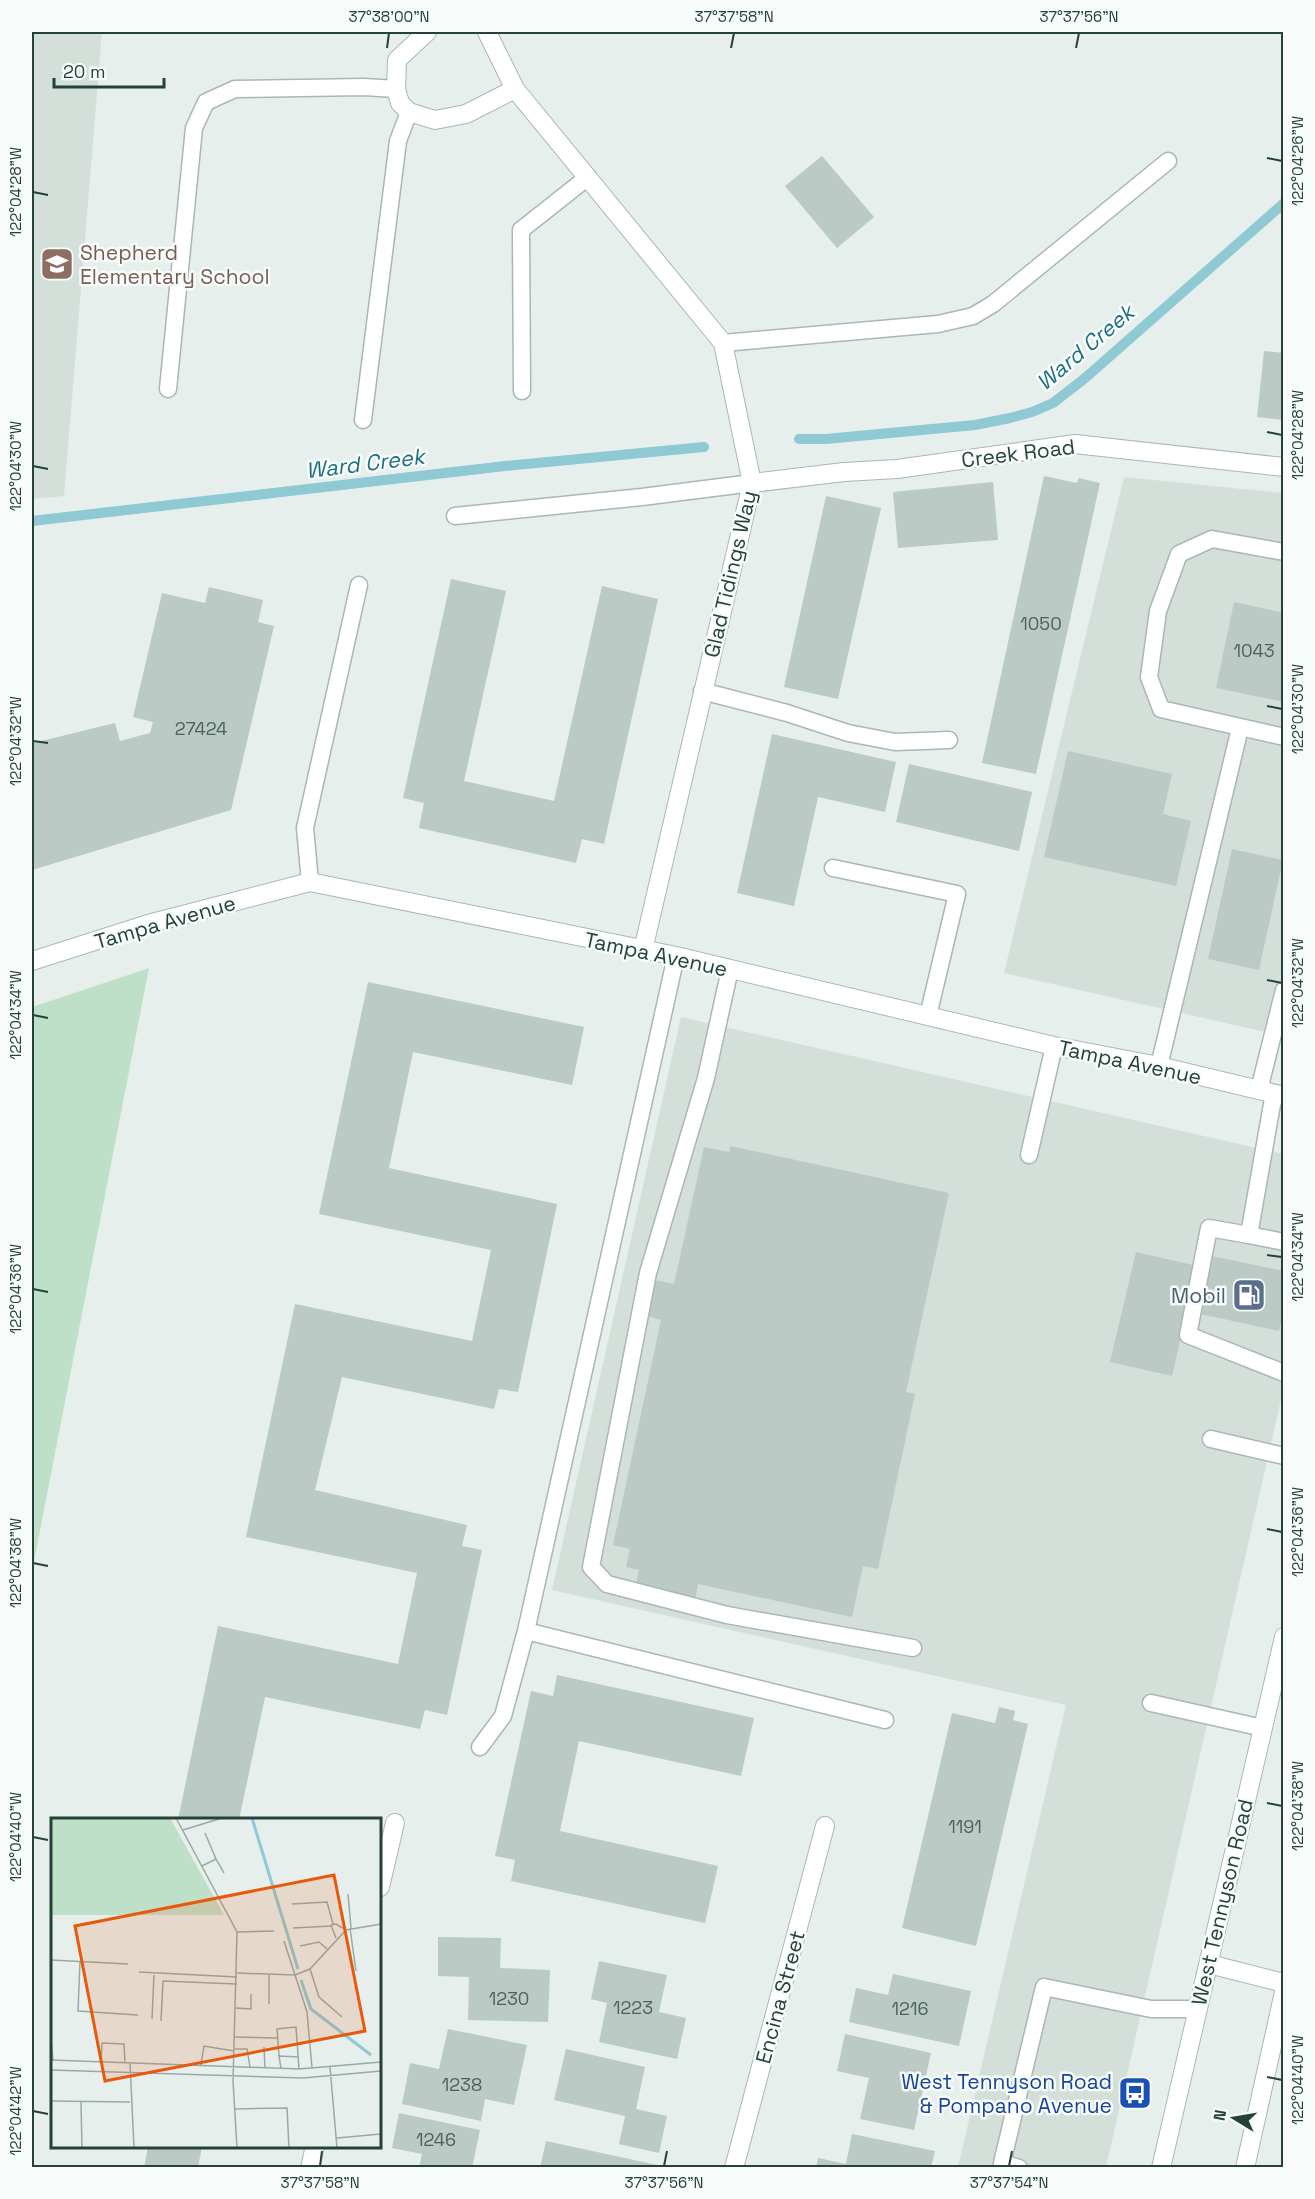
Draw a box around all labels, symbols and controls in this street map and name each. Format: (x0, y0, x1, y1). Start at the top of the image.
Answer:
text: 37°38'00"N (349, 7, 429, 26)
text: 37°37'58"N (694, 7, 774, 26)
text: 37°37'56"N (1039, 7, 1119, 26)
scale bar (54, 51, 164, 89)
text: 20 m (63, 60, 106, 83)
text: 122°04'26"W (1288, 116, 1307, 206)
text: 122°04'28"W (6, 147, 25, 237)
place label: Shepherd Elementary School (80, 239, 270, 290)
school or university icon: Shepherd Elementary School (39, 246, 75, 282)
water label: Ward Creek (1030, 297, 1141, 396)
text: 122°04'28"W (1288, 390, 1307, 480)
text: 122°04'30"W (6, 421, 25, 511)
street label: Creek Road (960, 433, 1076, 473)
water label: Ward Creek (304, 442, 428, 484)
street label: Glad Tidings Way (698, 488, 762, 660)
house number: 1050 (1020, 612, 1062, 635)
house number: 1043 (1233, 639, 1275, 662)
text: 122°04'30"W (1288, 664, 1307, 754)
text: 122°04'32"W (6, 696, 25, 786)
house number: 27424 (175, 717, 227, 740)
street label: Tampa Avenue (91, 889, 239, 955)
street label: Tampa Avenue (582, 926, 730, 982)
text: 122°04'32"W (1288, 938, 1307, 1028)
text: 122°04'34"W (6, 970, 25, 1060)
street label: Tampa Avenue (1056, 1034, 1204, 1090)
text: 122°04'34"W (1288, 1212, 1307, 1302)
text: 122°04'36"W (6, 1244, 25, 1334)
fuel station icon: Mobil (1231, 1277, 1267, 1313)
place label: Mobil (1171, 1282, 1226, 1309)
text: 122°04'36"W (1288, 1487, 1307, 1577)
text: 122°04'38"W (6, 1518, 25, 1608)
text: 122°04'38"W (1288, 1761, 1307, 1851)
text: 122°04'40"W (6, 1792, 25, 1882)
street label: West Tennyson Road (1185, 1796, 1259, 2008)
house number: 1191 (948, 1815, 982, 1838)
inset map (51, 1818, 381, 2148)
street label: Encina Street (749, 1927, 811, 2067)
house number: 1230 (489, 1987, 529, 2010)
house number: 1223 (613, 1996, 653, 2019)
house number: 1216 (892, 1997, 928, 2020)
text: 122°04'40"W (1288, 2035, 1307, 2125)
text: 122°04'42"W (6, 2066, 25, 2156)
place label: West Tennyson Road & Pompano Avenue (901, 2068, 1112, 2119)
house number: 1238 (442, 2073, 482, 2096)
bus stop icon: West Tennyson Road & Pompano Avenue (1117, 2075, 1153, 2111)
north arrow (1204, 2088, 1264, 2148)
text: N (1208, 2108, 1231, 2123)
house number: 1246 (416, 2128, 456, 2151)
text: 37°37'58"N (280, 2173, 360, 2192)
text: 37°37'56"N (624, 2173, 704, 2192)
text: 37°37'54"N (970, 2173, 1048, 2192)

